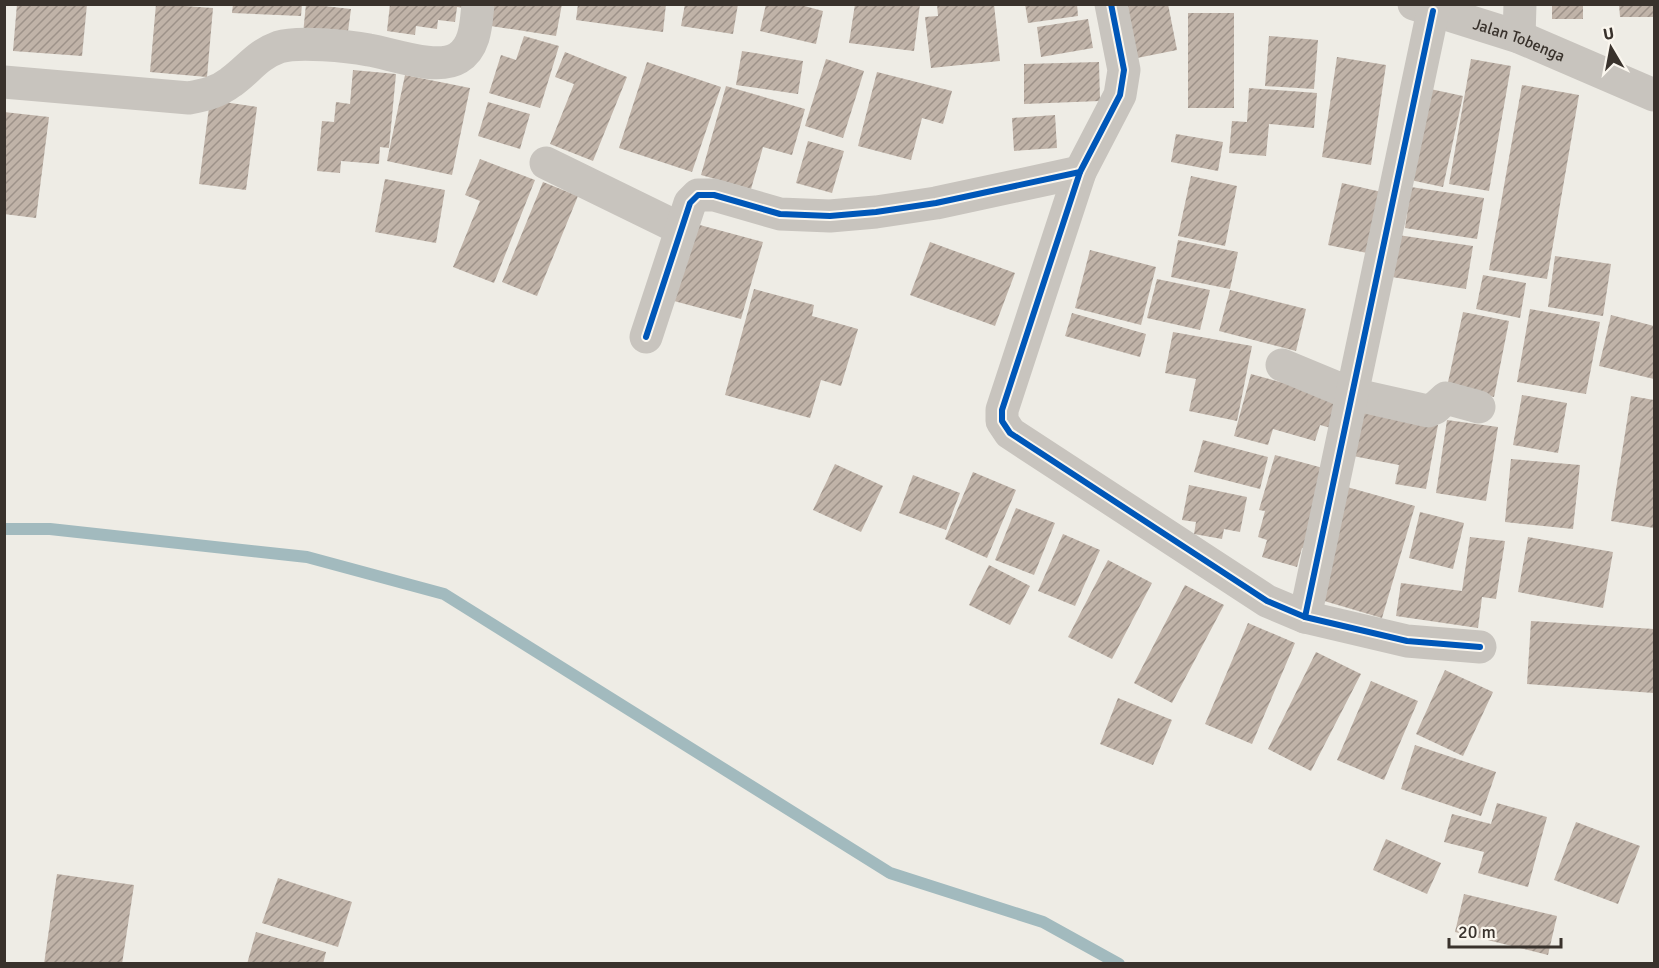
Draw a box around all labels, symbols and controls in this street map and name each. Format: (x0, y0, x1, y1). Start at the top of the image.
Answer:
street label: Jalan Tobenga (1470, 14, 1568, 67)
north arrow (1581, 18, 1641, 78)
text: U (1602, 23, 1616, 45)
scale bar (1449, 911, 1562, 949)
text: 20 m (1458, 921, 1496, 943)

